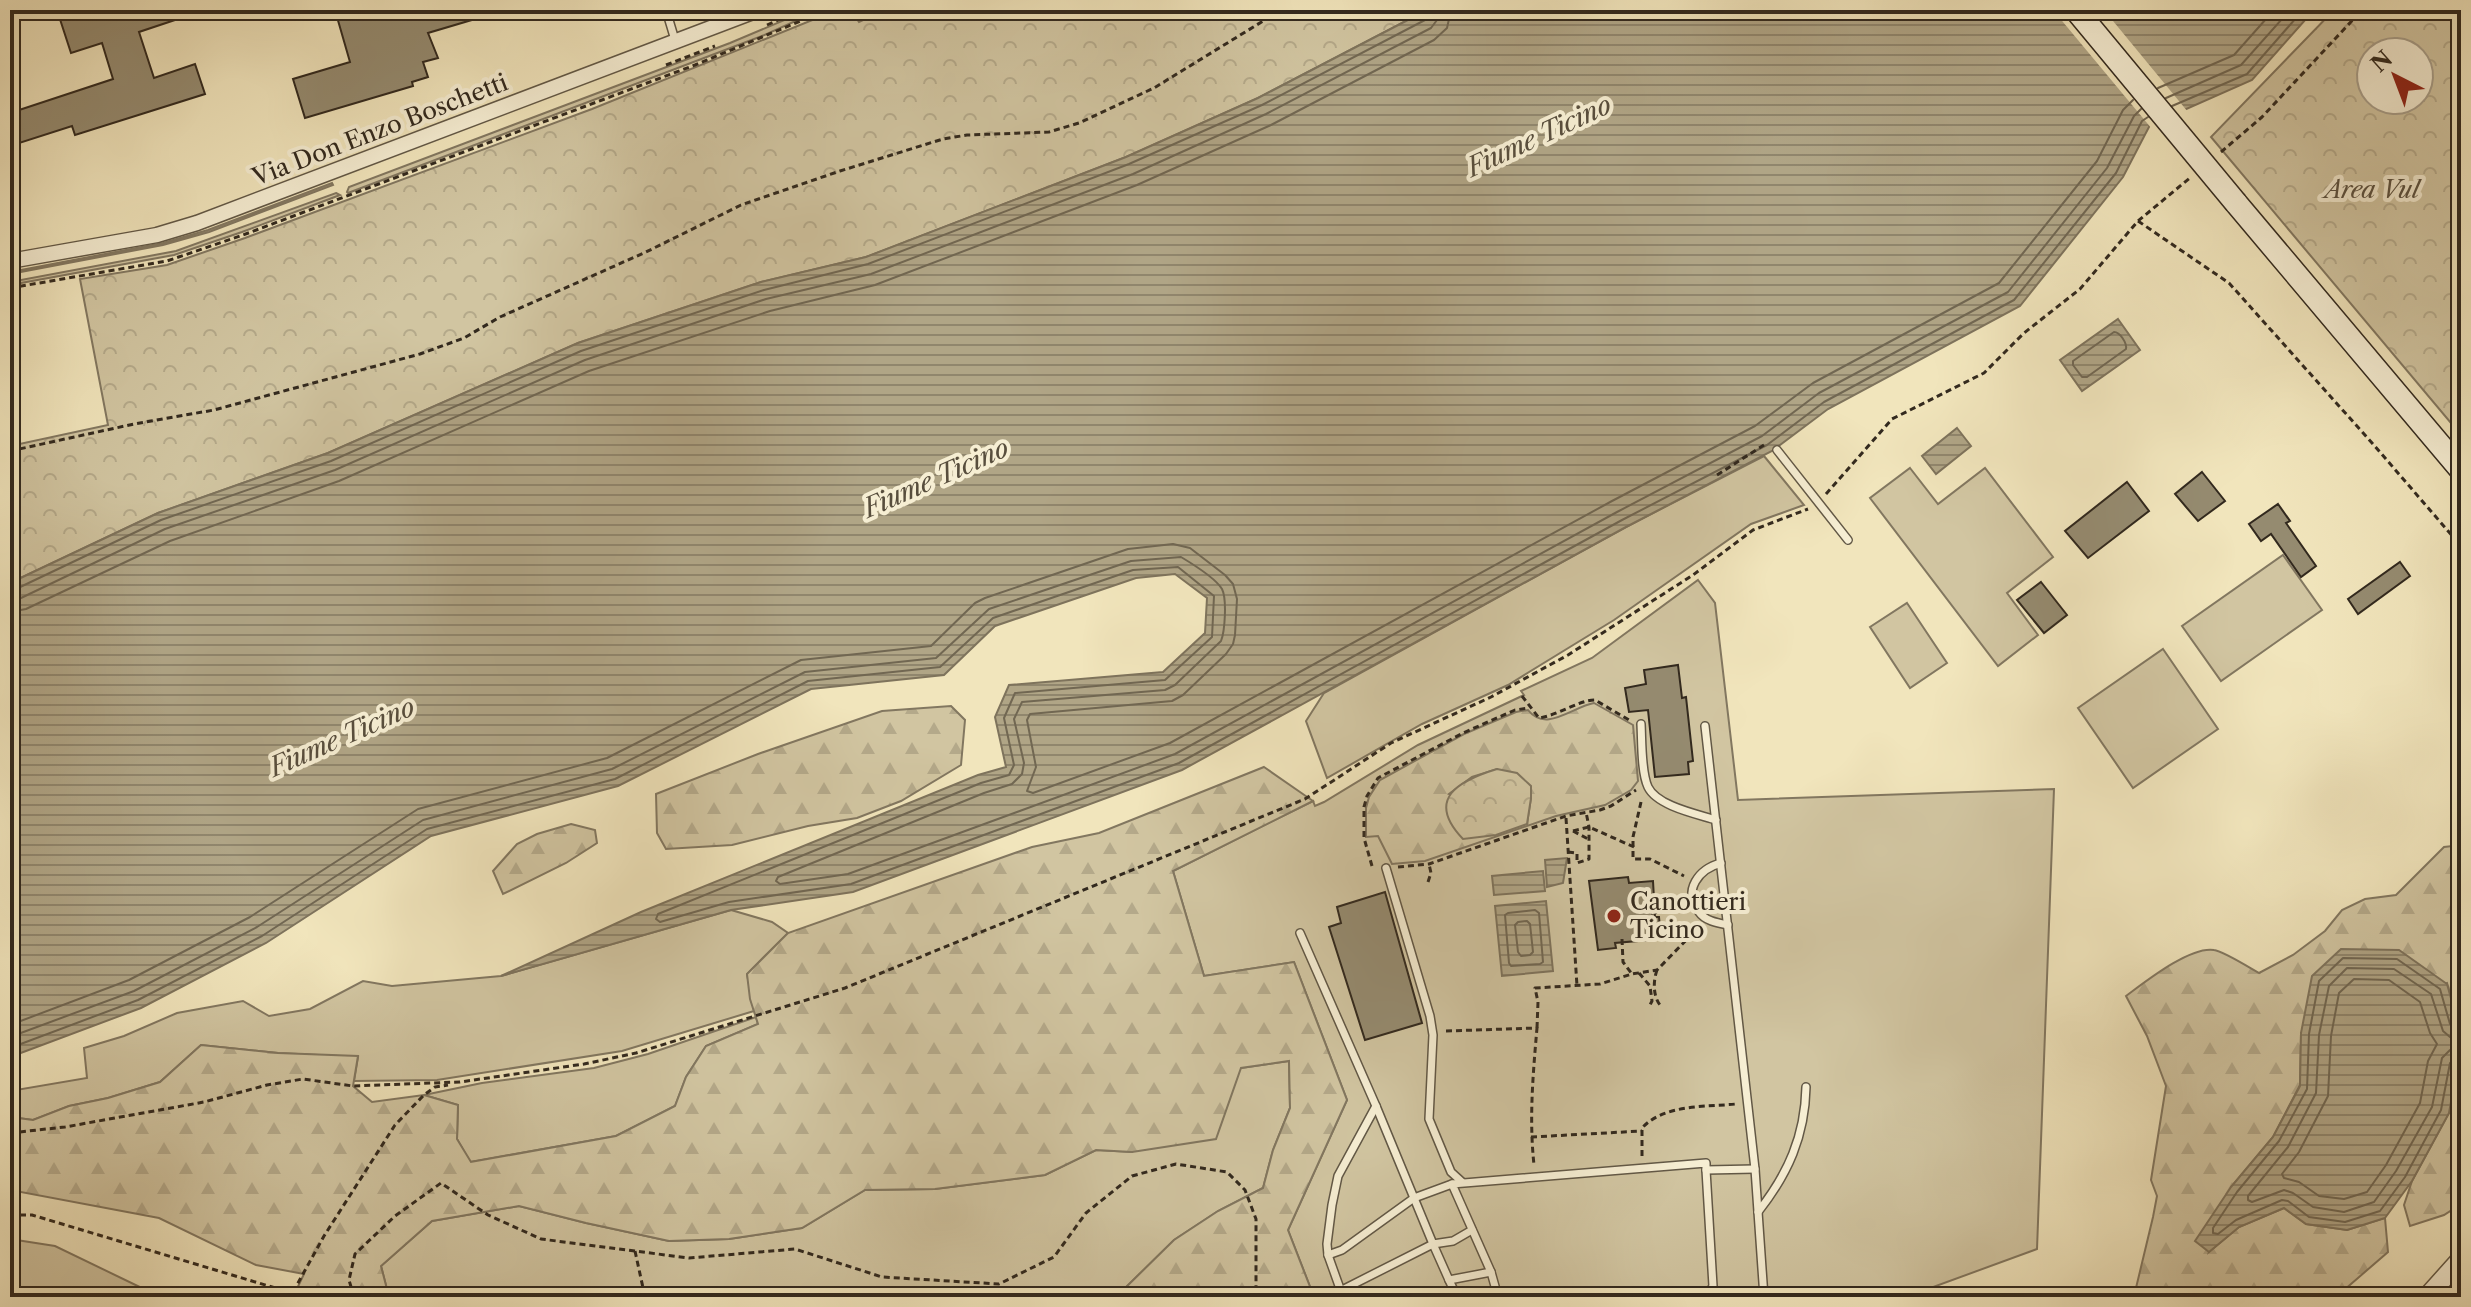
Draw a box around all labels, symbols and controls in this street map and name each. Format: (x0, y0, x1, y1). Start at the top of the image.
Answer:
north arrow (2355, 36, 2435, 116)
text: N (2366, 45, 2398, 78)
street label: Via Don Enzo Boschetti (247, 67, 512, 192)
water label: Fiume Ticino (1460, 89, 1616, 184)
park label: Area Vul (2320, 175, 2422, 204)
water label: Fiume Ticino (856, 432, 1014, 525)
water label: Fiume Ticino (262, 691, 420, 784)
place label: Canottieri Ticino (1630, 887, 1746, 944)
marker: Canottieri Ticino (1605, 907, 1623, 925)

